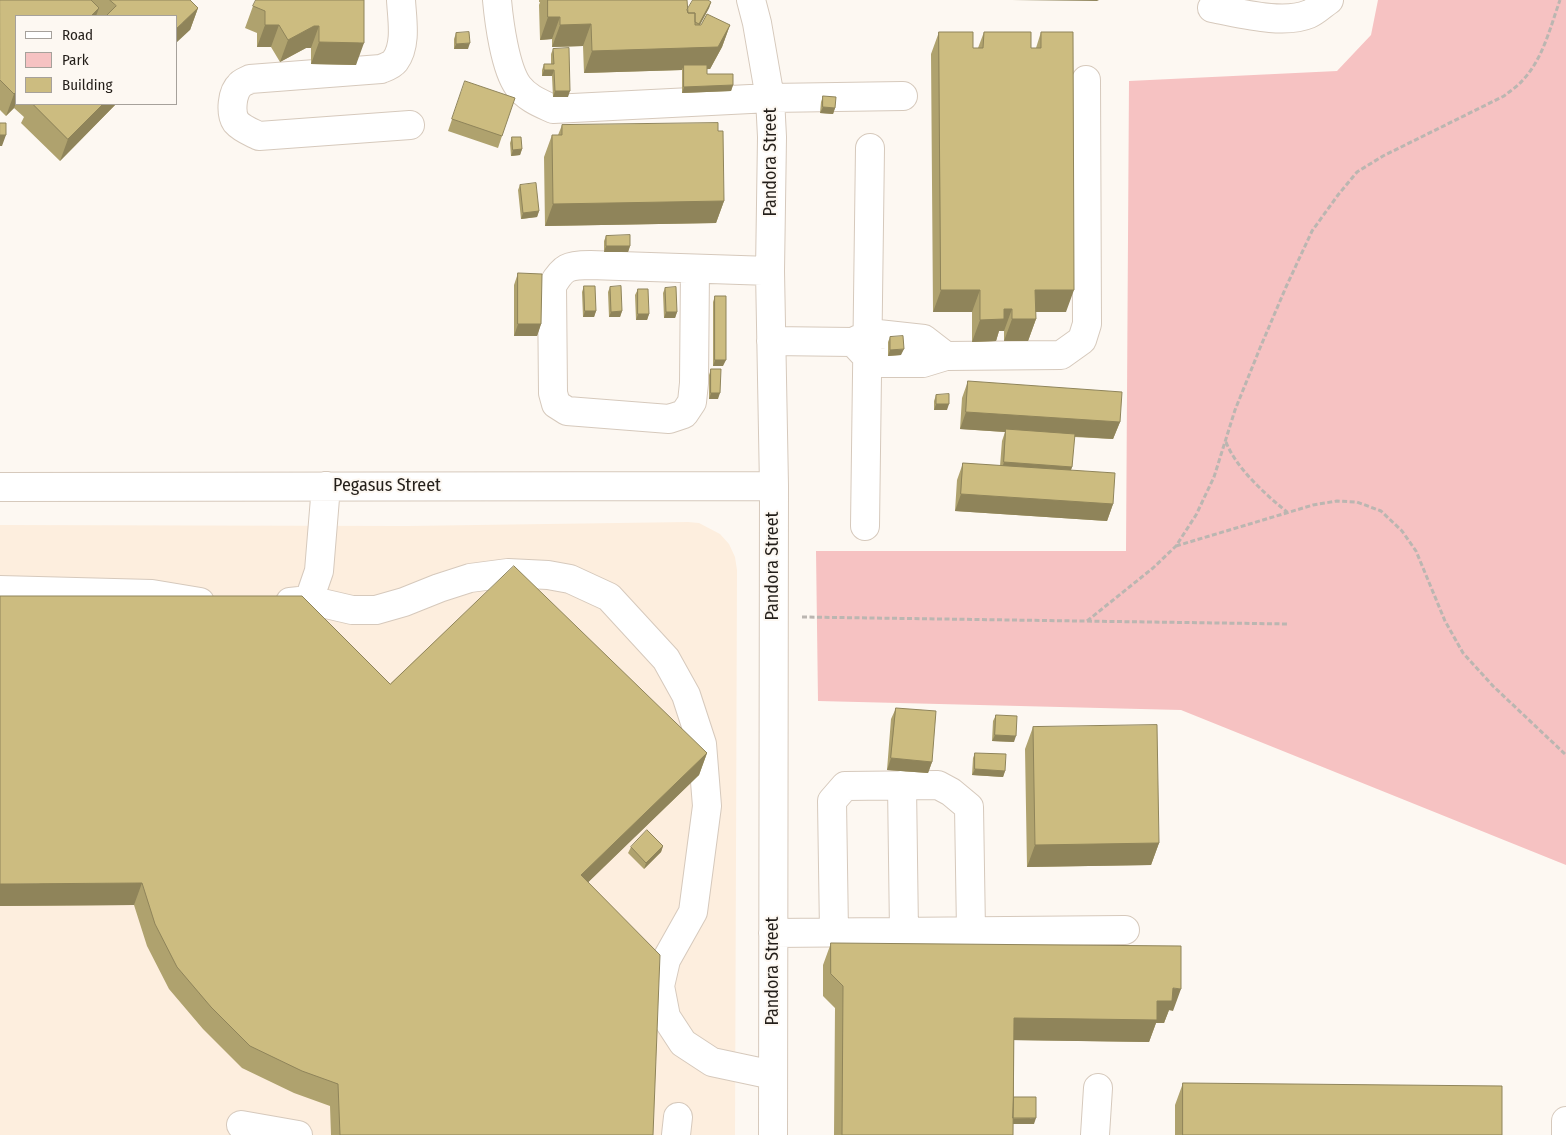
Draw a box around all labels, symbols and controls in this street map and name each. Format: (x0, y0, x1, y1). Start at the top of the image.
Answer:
legend (15, 15, 178, 105)
text: Road (62, 26, 93, 44)
text: Park (62, 51, 89, 69)
text: Building (62, 76, 113, 94)
street label: Pandora Street (760, 108, 782, 216)
street label: Pegasus Street (333, 475, 441, 497)
street label: Pandora Street (762, 512, 784, 620)
street label: Pandora Street (762, 917, 784, 1025)

